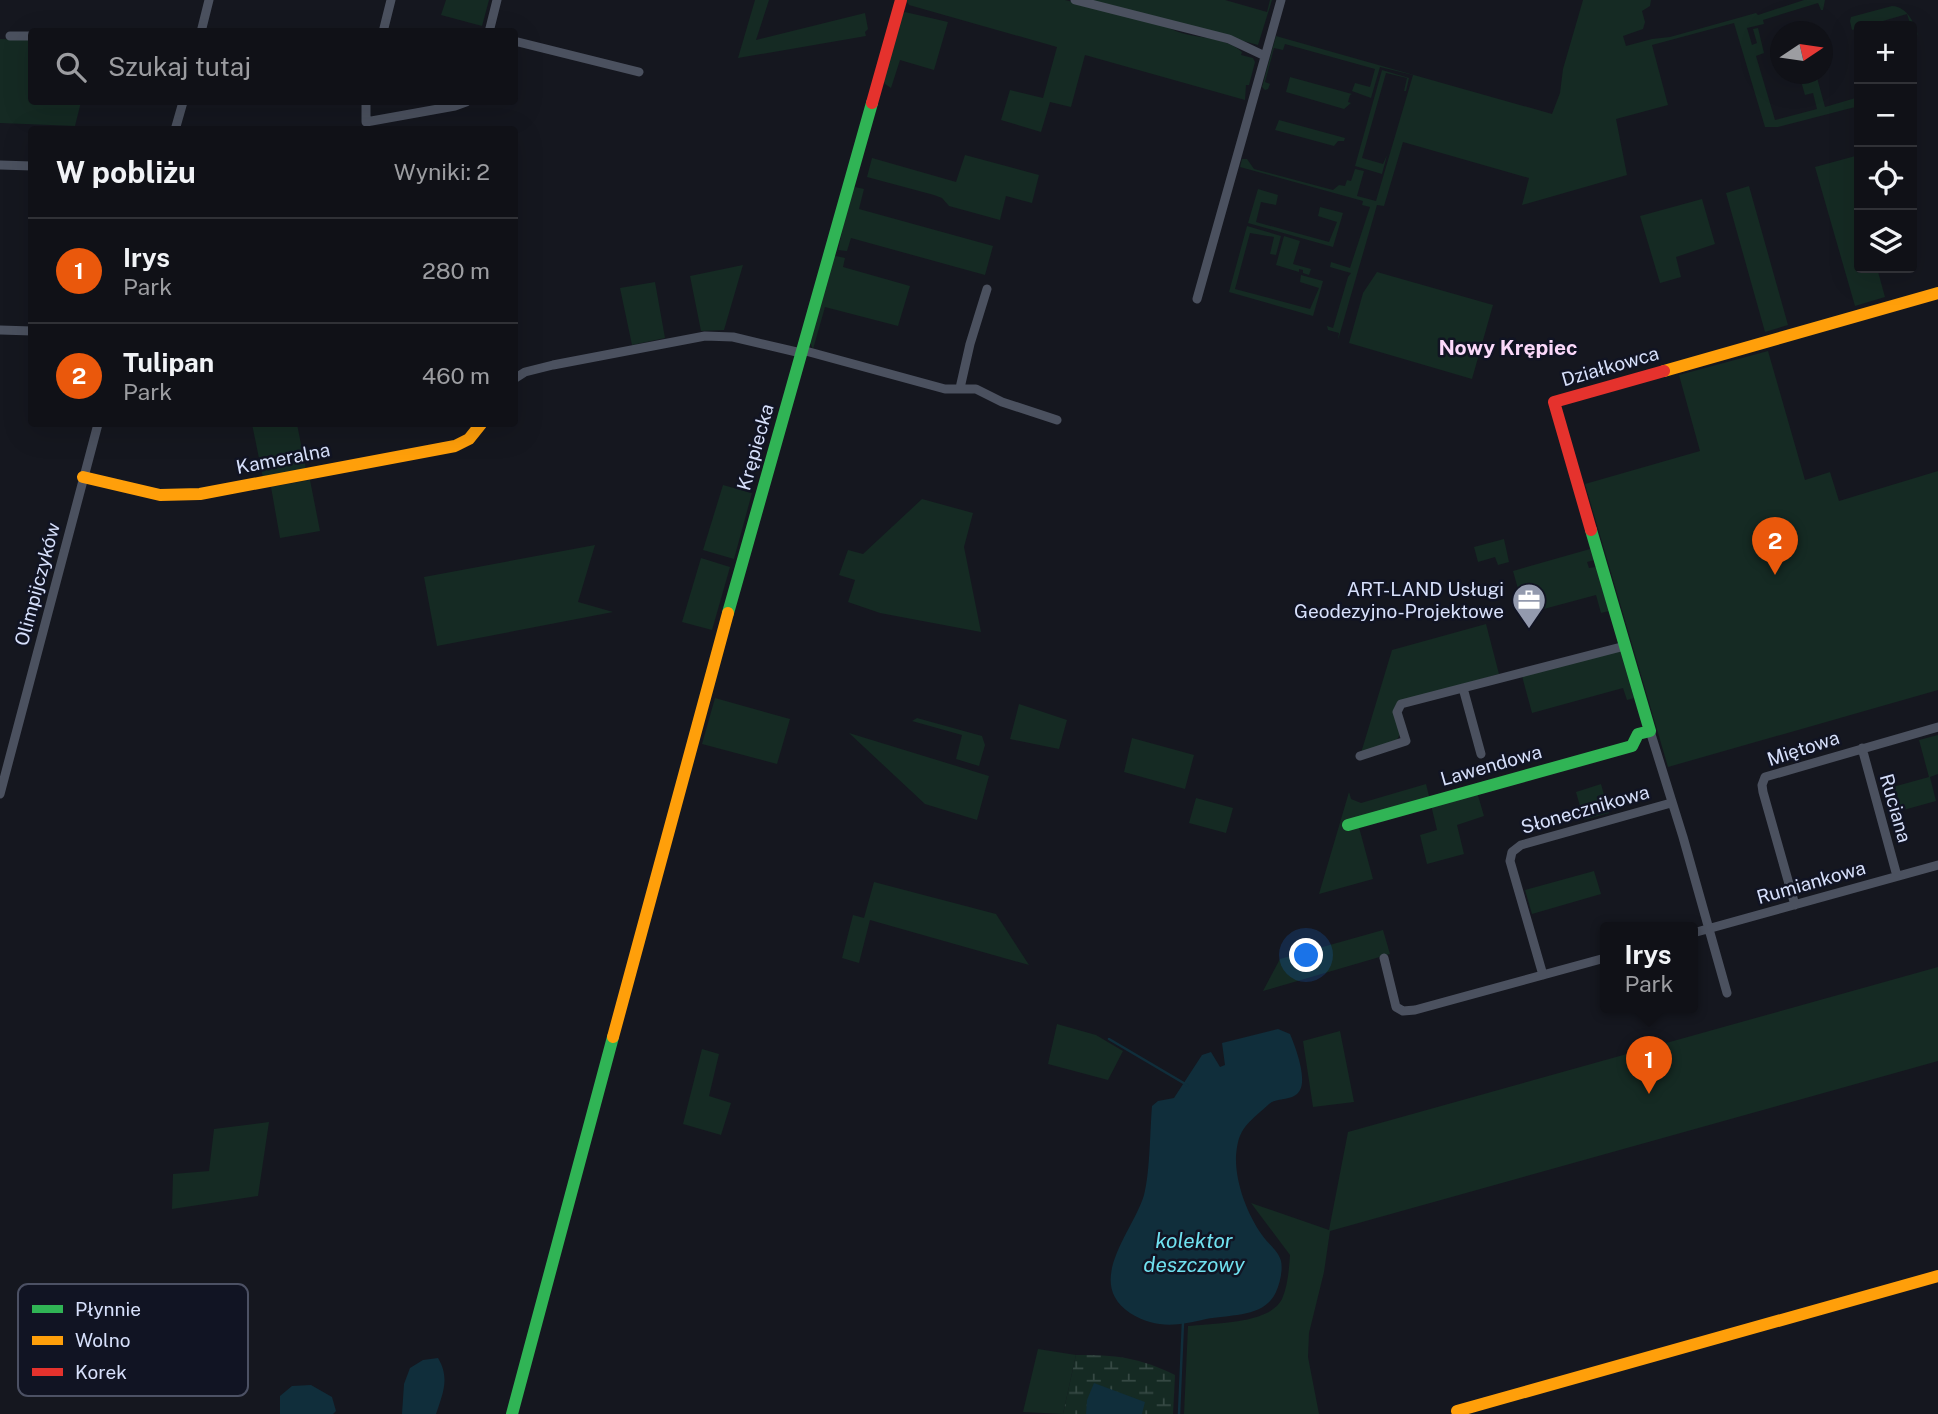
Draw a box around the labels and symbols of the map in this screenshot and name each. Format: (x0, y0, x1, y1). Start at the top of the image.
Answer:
north arrow (1770, 21, 1833, 84)
district label: Nowy Krępiec (1438, 335, 1578, 360)
street label: Działkowca (1559, 342, 1661, 390)
street label: Krępiecka (732, 401, 778, 493)
street label: Kameralna (234, 438, 332, 478)
pin: 2 (1752, 517, 1798, 575)
street label: Olimpijczyków (10, 520, 64, 648)
place label: ART-LAND Usługi Geodezyjno-Projektowe (1294, 578, 1504, 622)
office icon: ART-LAND Usługi Geodezyjno-Projektowe (1510, 581, 1548, 630)
street label: Miętowa (1764, 726, 1842, 770)
street label: Lawendowa (1438, 740, 1544, 790)
street label: Ruciana (1876, 771, 1916, 845)
street label: Słonecznikowa (1518, 780, 1652, 838)
street label: Rumiankowa (1754, 856, 1868, 908)
your location (1289, 938, 1323, 972)
pin: 1 (1626, 1036, 1672, 1094)
water label: kolektor deszczowy (1143, 1228, 1245, 1277)
legend (18, 1284, 248, 1396)
text: Płynnie (75, 1298, 141, 1320)
text: Wolno (75, 1329, 130, 1351)
text: Korek (75, 1361, 127, 1383)

